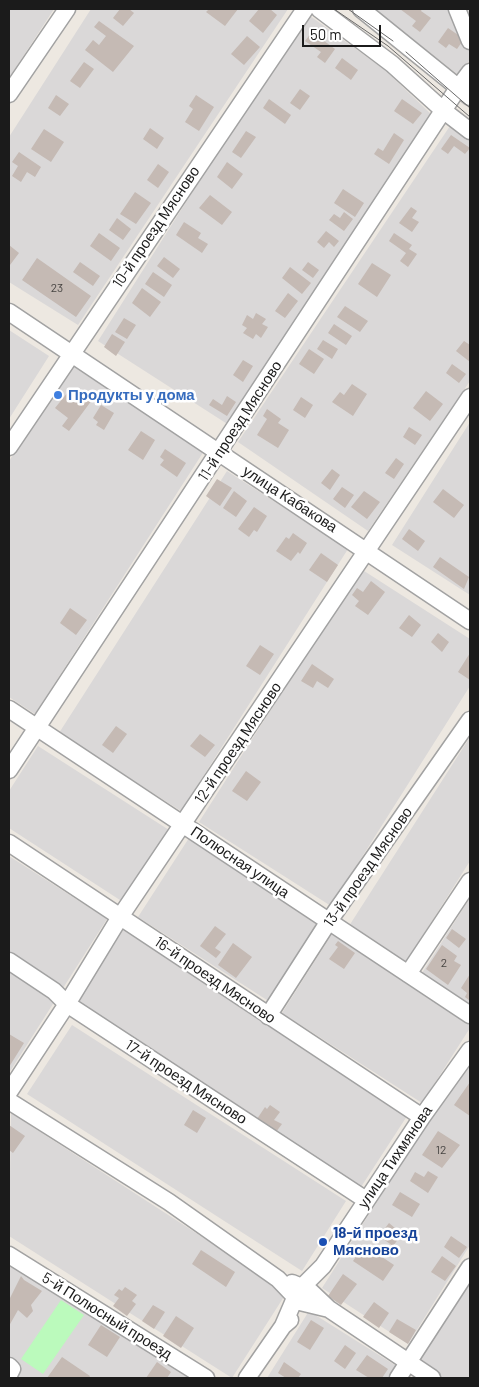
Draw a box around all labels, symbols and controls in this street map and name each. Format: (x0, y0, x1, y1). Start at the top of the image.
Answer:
scale bar (304, 15, 383, 47)
text: 50 m (310, 25, 342, 43)
street label: 10-й проезд Мясново (109, 163, 203, 291)
house number: 23 (51, 281, 63, 295)
street label: 11-й проезд Мясново (194, 357, 286, 485)
place label: Продукты у дома (68, 386, 195, 404)
marker: Продукты у дома (52, 389, 64, 401)
street label: улица Кабакова (239, 462, 341, 536)
street label: 12-й проезд Мясново (191, 679, 285, 807)
street label: 13-й проезд Мясново (320, 804, 416, 930)
street label: Полюсная улица (187, 822, 293, 902)
street label: 16-й проезд Мясново (151, 933, 279, 1027)
house number: 2 (441, 956, 447, 970)
street label: 17-й проезд Мясново (122, 1036, 250, 1128)
street label: улица Тихмянова (354, 1102, 436, 1212)
house number: 12 (436, 1143, 446, 1157)
place label: 18-й проезд Мясново (333, 1224, 417, 1259)
marker: 18-й проезд Мясново (317, 1236, 329, 1248)
street label: 5-й Полюсный проезд (39, 1269, 175, 1363)

